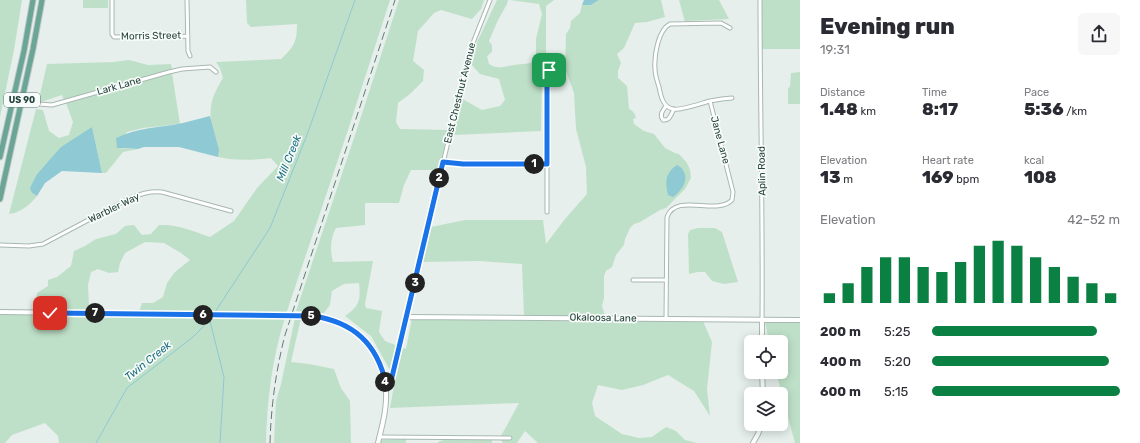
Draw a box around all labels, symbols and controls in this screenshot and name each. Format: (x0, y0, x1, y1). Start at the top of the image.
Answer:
text: Evening run (820, 13, 955, 40)
button: share (1078, 13, 1120, 55)
street label: Morris Street (121, 29, 181, 43)
street label: East Chestnut Avenue (442, 41, 478, 145)
text: 19:31 (820, 42, 850, 57)
pin (532, 53, 566, 87)
icon: arrive (538, 59, 560, 81)
street label: Lark Lane (96, 74, 143, 98)
text: Distance (820, 86, 865, 99)
text: Time (922, 86, 947, 99)
text: Pace (1024, 86, 1049, 99)
road number: US 90 (4, 93, 40, 107)
text: 1.48 (820, 99, 858, 119)
text: 8:17 (922, 99, 958, 119)
text: 5:36 (1024, 99, 1064, 119)
text: km (858, 105, 876, 118)
text: /km (1064, 105, 1087, 118)
street label: Jane Lane (708, 115, 732, 165)
water label: Mill Creek (274, 133, 304, 183)
street label: Aplin Road (756, 146, 768, 196)
pin: 1 (524, 154, 544, 174)
text: Elevation (820, 154, 867, 167)
text: Heart rate (922, 154, 974, 167)
text: kcal (1024, 154, 1044, 167)
text: 1 (531, 157, 537, 170)
text: 13 (820, 167, 841, 187)
text: 169 (922, 167, 954, 187)
text: 108 (1024, 167, 1057, 187)
pin: 2 (429, 168, 449, 188)
text: 2 (435, 171, 443, 184)
text: m (841, 173, 853, 186)
text: bpm (954, 173, 979, 186)
street label: Warbler Way (86, 190, 142, 226)
text: Elevation (820, 212, 876, 227)
text: 42–52 m (1067, 212, 1120, 227)
pin: 3 (405, 273, 425, 293)
text: 3 (411, 276, 419, 289)
pin (33, 296, 67, 330)
icon: check (39, 302, 61, 324)
pin: 7 (85, 303, 105, 323)
pin: 6 (193, 305, 213, 325)
text: 7 (92, 306, 98, 319)
pin: 5 (301, 306, 321, 326)
text: 6 (199, 308, 207, 321)
text: 5 (307, 309, 315, 322)
street label: Okaloosa Lane (569, 311, 637, 325)
text: 200 m (820, 324, 861, 339)
text: 5:25 (884, 324, 910, 339)
map controls (744, 335, 788, 431)
button: locate (744, 335, 788, 379)
water label: Twin Creek (122, 338, 174, 384)
text: 400 m (820, 354, 861, 369)
text: 5:20 (884, 354, 911, 369)
pin: 4 (375, 372, 395, 392)
text: 4 (381, 375, 389, 388)
text: 600 m (820, 384, 861, 399)
text: 5:15 (884, 384, 908, 399)
button: layers (744, 387, 788, 431)

